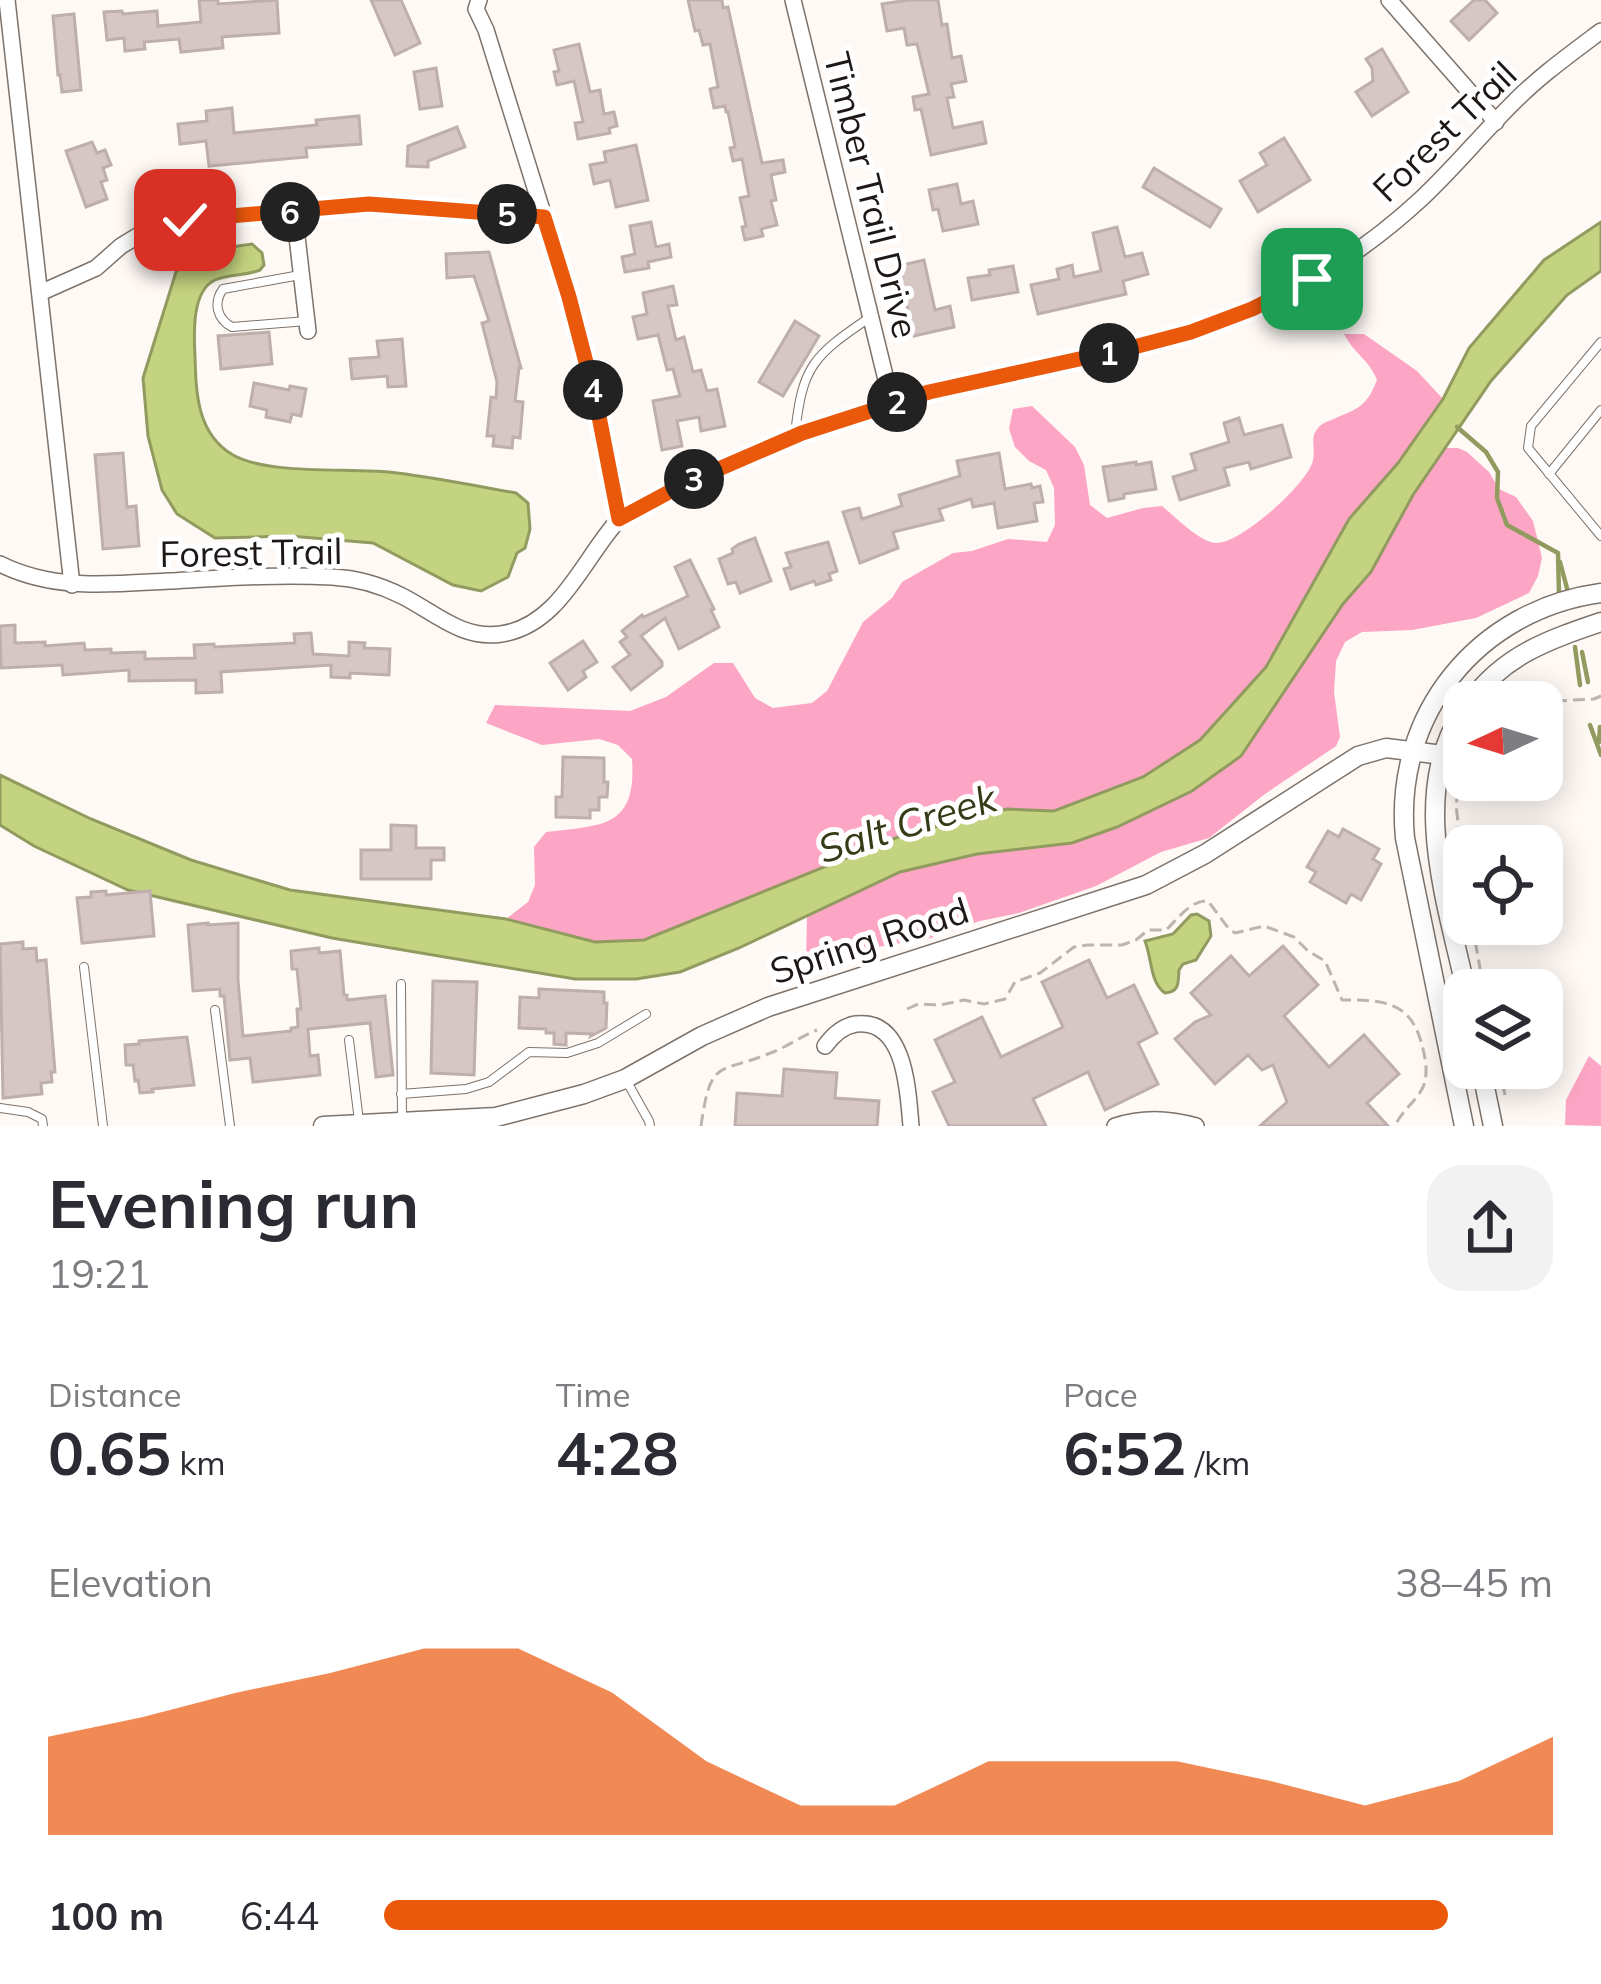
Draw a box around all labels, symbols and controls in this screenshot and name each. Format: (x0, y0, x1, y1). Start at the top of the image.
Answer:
street label: Timber Trail Drive (815, 48, 929, 342)
street label: Forest Trail (1363, 51, 1525, 211)
pin (134, 169, 236, 271)
pin: 6 (260, 182, 320, 242)
pin: 5 (477, 184, 537, 244)
icon: check (152, 187, 218, 253)
text: 6 (280, 191, 300, 232)
text: 5 (497, 193, 517, 234)
pin (1261, 228, 1363, 330)
icon: arrive (1279, 246, 1345, 312)
pin: 1 (1079, 323, 1139, 383)
text: 1 (1099, 332, 1119, 373)
pin: 4 (563, 360, 623, 420)
text: 4 (583, 369, 603, 410)
pin: 2 (867, 372, 927, 432)
text: 2 (887, 381, 907, 422)
pin: 3 (664, 449, 724, 509)
text: 3 (684, 458, 704, 499)
street label: Forest Trail (159, 528, 343, 576)
north arrow (1443, 681, 1563, 801)
map controls (1443, 681, 1563, 1089)
water label: Salt Creek (812, 772, 1003, 873)
button: locate (1443, 825, 1563, 945)
street label: Spring Road (764, 887, 974, 993)
button: layers (1443, 969, 1563, 1089)
text: Evening run (48, 1162, 419, 1245)
button: share (1427, 1165, 1553, 1291)
text: 19:21 (48, 1249, 151, 1298)
text: Distance (48, 1374, 181, 1415)
text: Time (556, 1374, 630, 1415)
text: Pace (1063, 1374, 1138, 1415)
text: 0.65 (48, 1415, 171, 1490)
text: 4:28 (556, 1415, 679, 1490)
text: 6:52 (1063, 1415, 1186, 1490)
text: km (171, 1442, 225, 1483)
text: /km (1186, 1442, 1250, 1483)
text: Elevation (48, 1558, 213, 1607)
text: 38–45 m (1395, 1558, 1553, 1607)
text: 100 m (48, 1891, 164, 1940)
text: 6:44 (240, 1891, 319, 1940)

